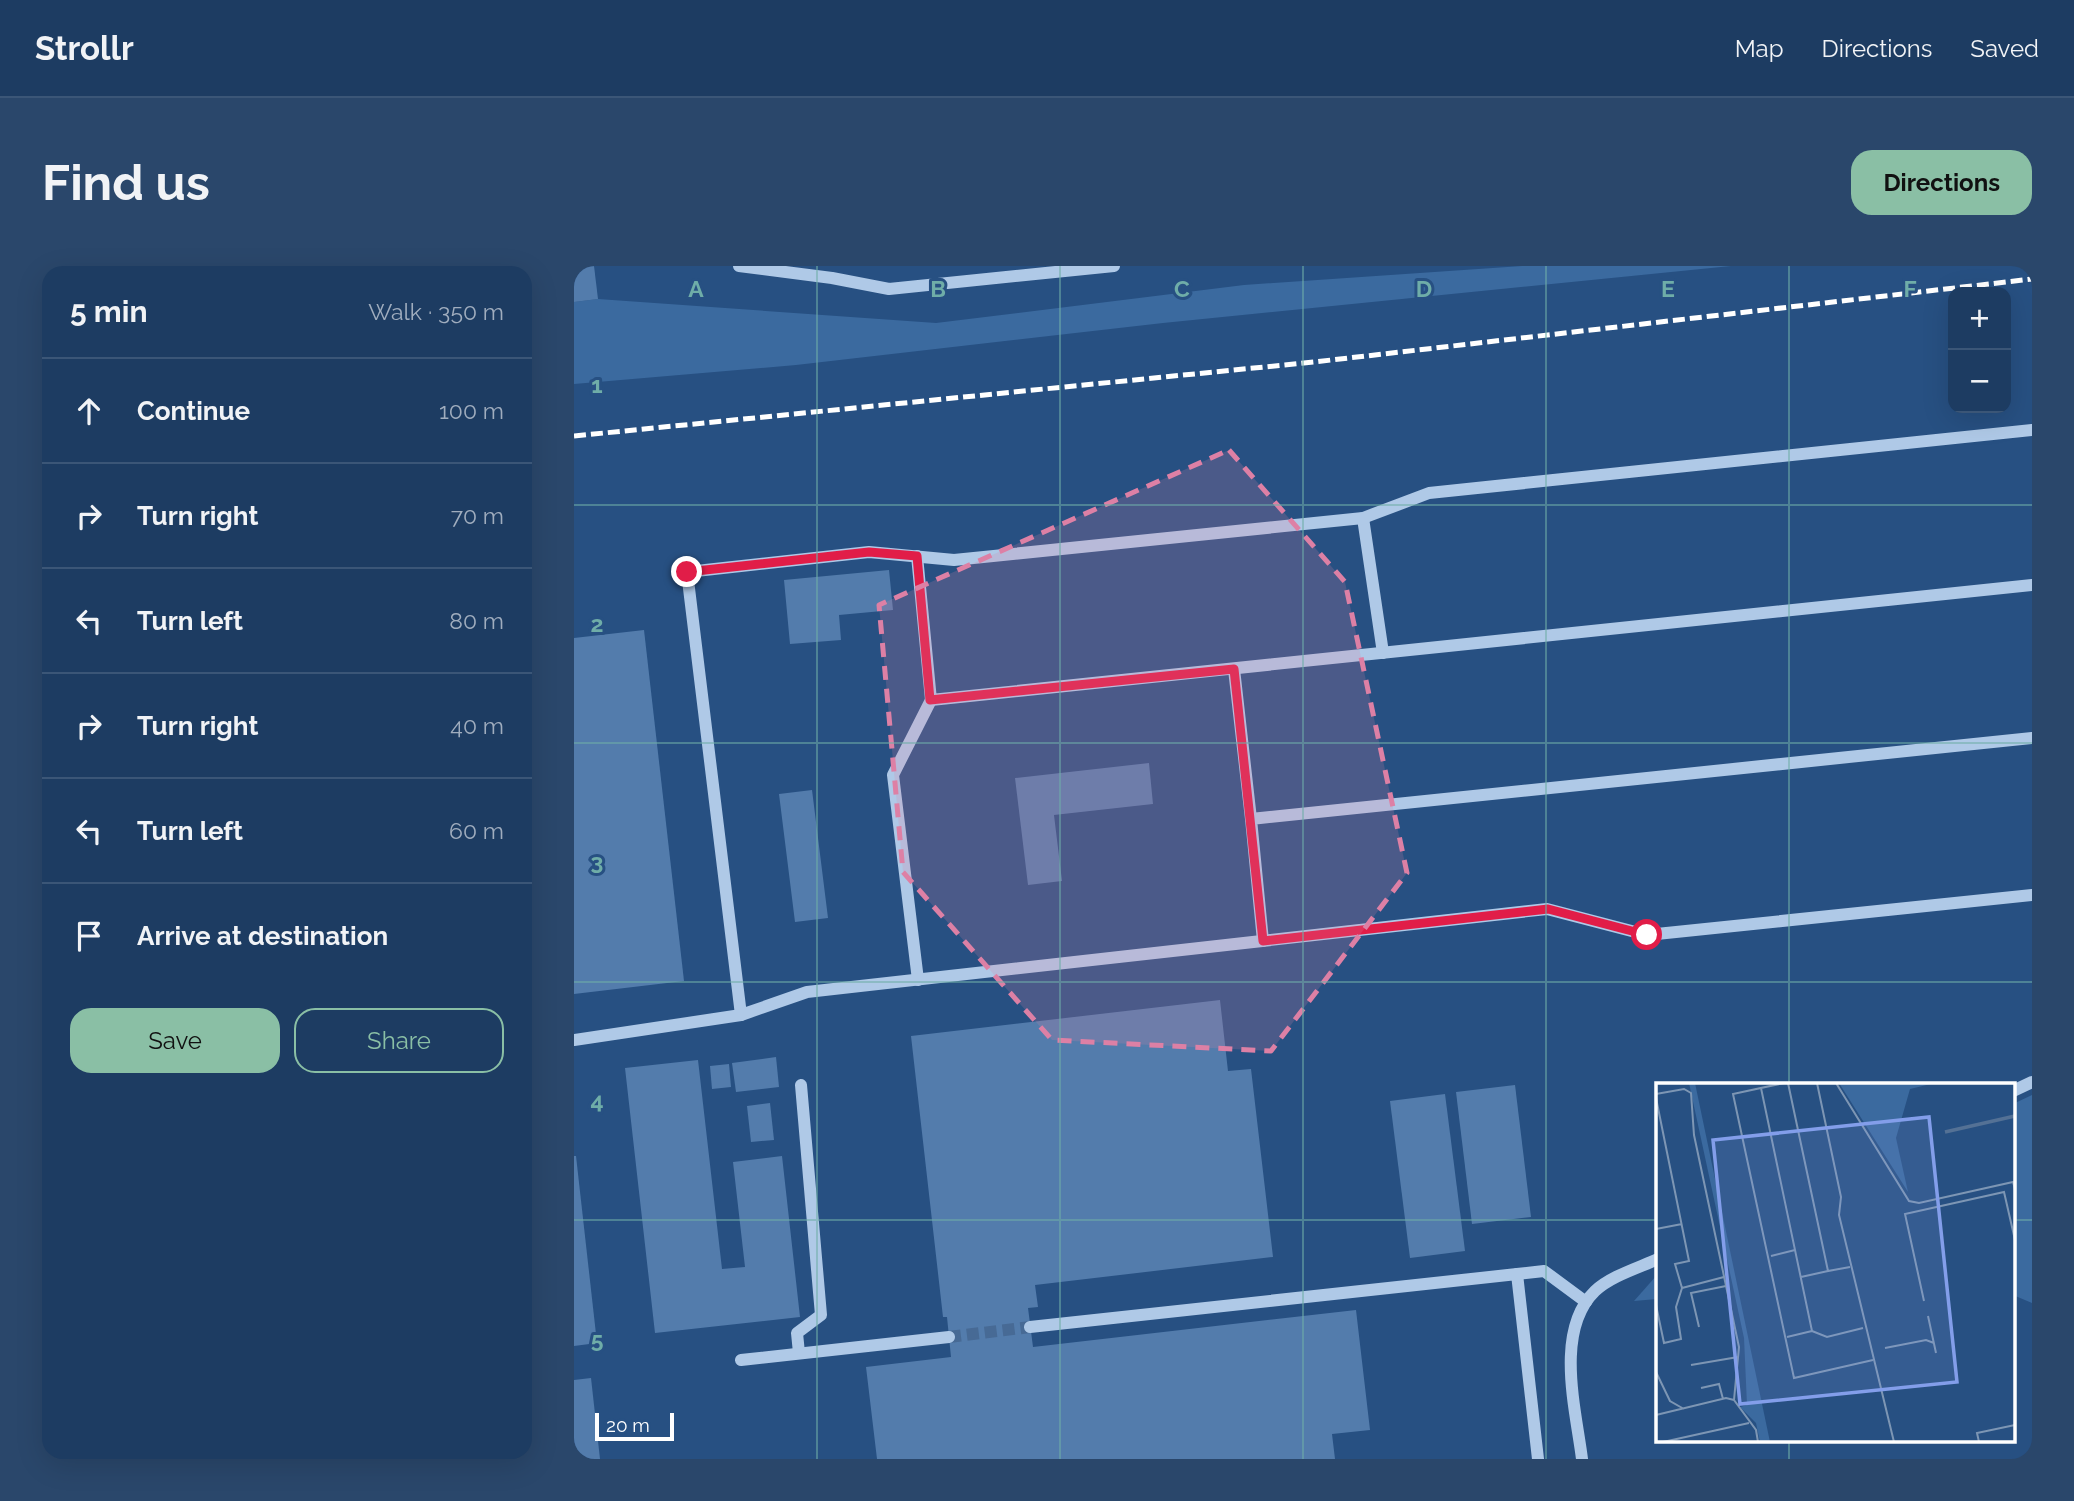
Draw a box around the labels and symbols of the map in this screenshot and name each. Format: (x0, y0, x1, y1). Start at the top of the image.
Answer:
text: A (688, 275, 704, 302)
text: B (930, 275, 946, 302)
text: C (1174, 275, 1190, 302)
text: D (1416, 275, 1432, 302)
text: E (1661, 275, 1675, 302)
text: F (1903, 275, 1917, 302)
text: 1 (591, 371, 603, 398)
route end (671, 556, 702, 587)
text: 2 (591, 610, 603, 637)
text: 3 (591, 848, 603, 875)
route start (1631, 919, 1662, 950)
inset map (1656, 1083, 2014, 1442)
text: 4 (590, 1087, 604, 1114)
text: 5 (591, 1326, 604, 1353)
scale bar (595, 1410, 674, 1442)

